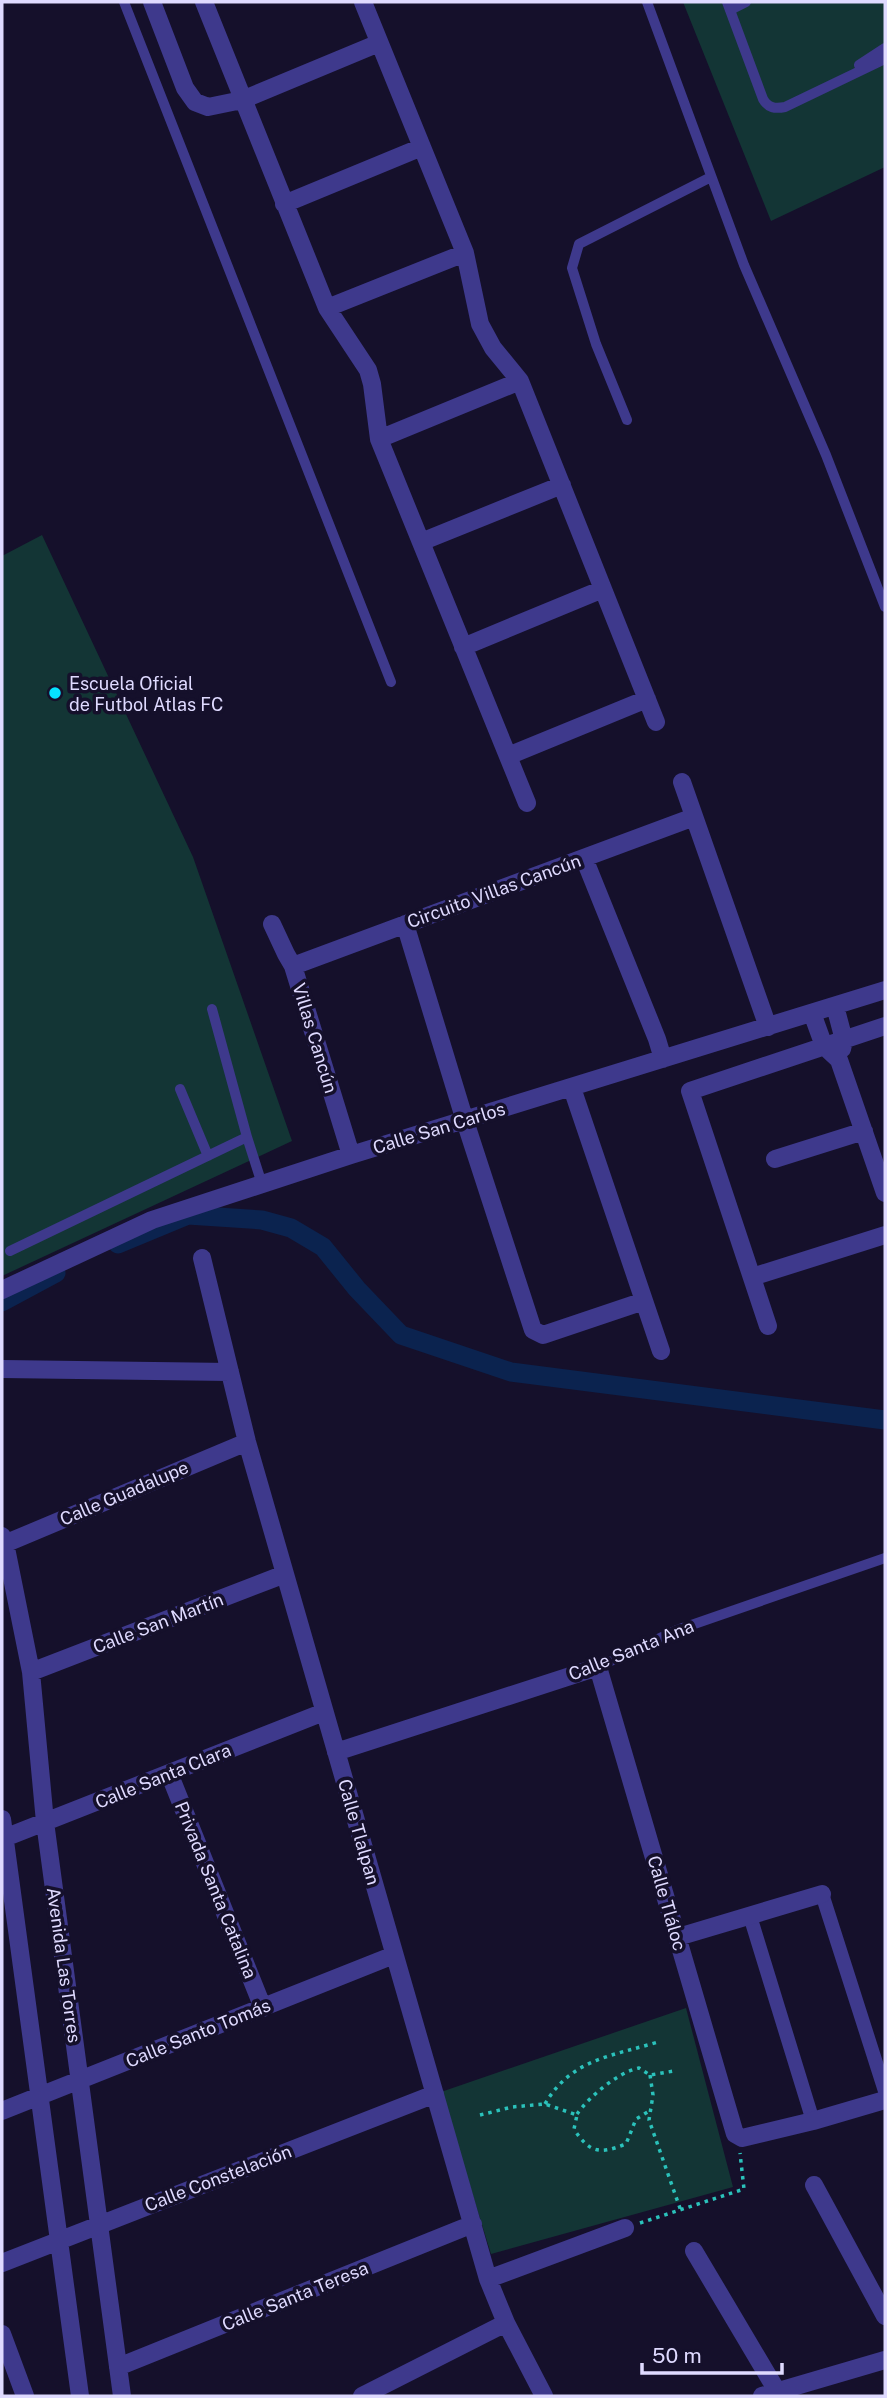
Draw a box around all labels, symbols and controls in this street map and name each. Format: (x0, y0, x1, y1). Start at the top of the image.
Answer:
place label: Escuela Oficial de Futbol Atlas FC (69, 673, 223, 715)
marker: Escuela Oficial de Futbol Atlas FC (47, 685, 63, 701)
street label: Circuito Villas Cancún (404, 850, 584, 932)
street label: Villas Cancún (288, 981, 342, 1095)
street label: Calle San Carlos (370, 1098, 508, 1158)
street label: Calle Guadalupe (56, 1456, 192, 1530)
street label: Calle San Martín (90, 1588, 226, 1658)
street label: Calle Santa Ana (565, 1615, 697, 1685)
street label: Calle Santa Clara (92, 1739, 234, 1813)
street label: Calle Tlalpan (334, 1777, 384, 1887)
street label: Privada Santa Catalina (171, 1798, 261, 1982)
street label: Calle Tláloc (643, 1853, 691, 1953)
street label: Avenida Las Torres (43, 1886, 85, 2044)
street label: Calle Santo Tomás (123, 1994, 273, 2072)
street label: Calle Constelación (142, 2140, 294, 2216)
street label: Calle Santa Teresa (219, 2257, 371, 2335)
scale bar (642, 2332, 782, 2376)
text: 50 m (652, 2343, 702, 2368)

